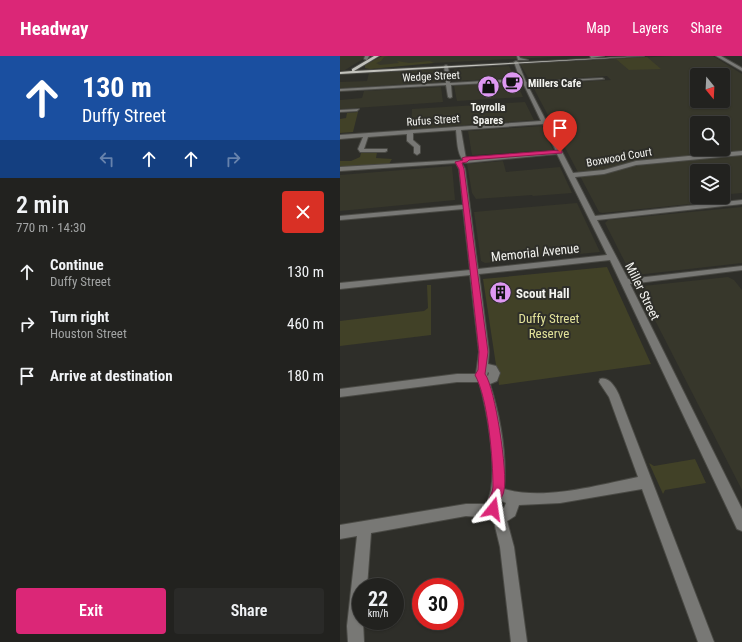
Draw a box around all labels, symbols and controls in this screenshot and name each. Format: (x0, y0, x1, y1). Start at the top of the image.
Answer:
text: Headway (20, 17, 88, 40)
text: Map (586, 20, 610, 36)
text: Layers (632, 20, 669, 36)
text: Share (691, 20, 722, 36)
street label: Wedge Street (402, 68, 460, 85)
north arrow (690, 68, 730, 108)
map controls (690, 68, 730, 204)
cafe icon: Millers Cafe (500, 70, 526, 96)
text: 130 m (82, 71, 152, 104)
icon: ahead (16, 72, 68, 124)
shop icon: Toyrolla Spares (475, 74, 501, 100)
place label: Millers Cafe (528, 77, 581, 90)
place label: Toyrolla Spares (471, 101, 505, 127)
text: Duffy Street (82, 105, 166, 126)
pin (543, 111, 577, 152)
street label: Rufus Street (406, 112, 460, 129)
button: search (690, 116, 730, 156)
icon: arrive (549, 117, 571, 139)
street label: Boxwood Court (585, 145, 653, 170)
icon: left (96, 148, 118, 170)
icon: ahead (138, 148, 160, 170)
icon: ahead (180, 148, 202, 170)
icon: right (222, 148, 244, 170)
button: layers (690, 164, 730, 204)
text: 2 min (16, 191, 69, 219)
button: close (282, 191, 324, 233)
text: 770 m · 14:30 (16, 220, 86, 235)
street label: Memorial Avenue (490, 240, 580, 265)
text: Continue (50, 256, 104, 274)
street label: Miller Street (622, 260, 663, 323)
icon: ahead (16, 261, 38, 283)
text: 130 m (287, 263, 324, 281)
text: Duffy Street (50, 274, 111, 289)
building icon: Scout Hall (487, 280, 513, 306)
place label: Scout Hall (516, 286, 570, 301)
text: Turn right (50, 308, 109, 326)
park label: Duffy Street Reserve (519, 311, 580, 341)
icon: right (16, 313, 38, 335)
text: 460 m (287, 315, 324, 333)
text: Houston Street (50, 326, 127, 341)
icon: arrive (16, 365, 38, 387)
text: Arrive at destination (50, 367, 173, 385)
text: 180 m (287, 367, 324, 385)
position arrow (472, 488, 514, 530)
speed limit sign: 30 (412, 578, 464, 630)
text: 22 (368, 587, 388, 611)
button: Exit (16, 588, 166, 634)
button: Share (174, 588, 324, 634)
text: km/h (368, 608, 388, 619)

